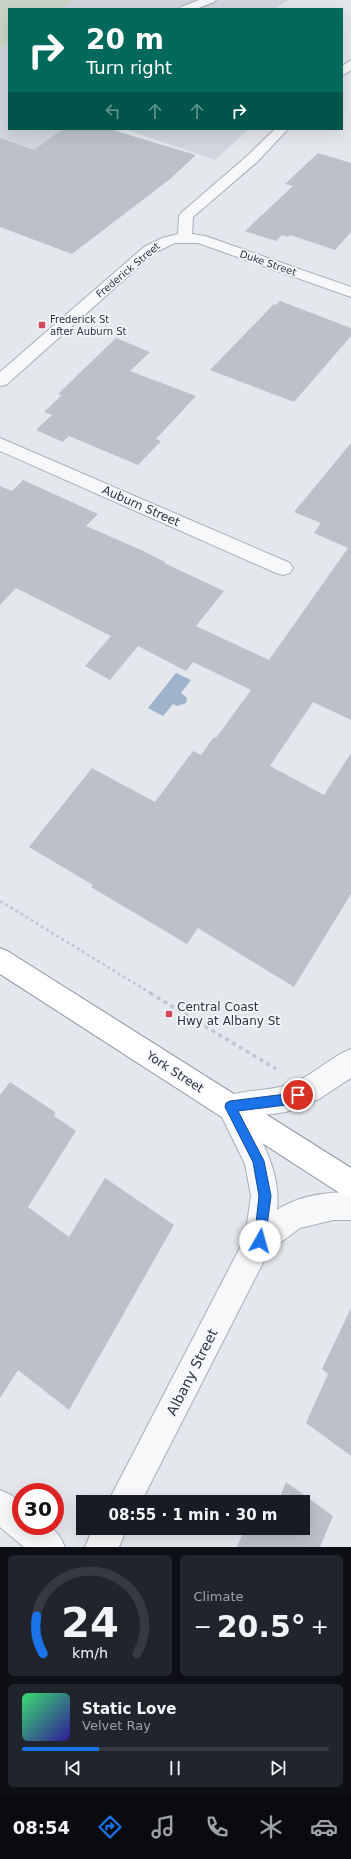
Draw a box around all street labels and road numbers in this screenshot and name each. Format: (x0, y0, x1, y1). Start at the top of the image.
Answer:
street label: Frederick Street (94, 240, 162, 300)
street label: Duke Street (238, 248, 298, 278)
street label: Auburn Street (100, 483, 182, 530)
street label: York Street (143, 1048, 206, 1096)
street label: Albany Street (163, 1326, 221, 1418)

